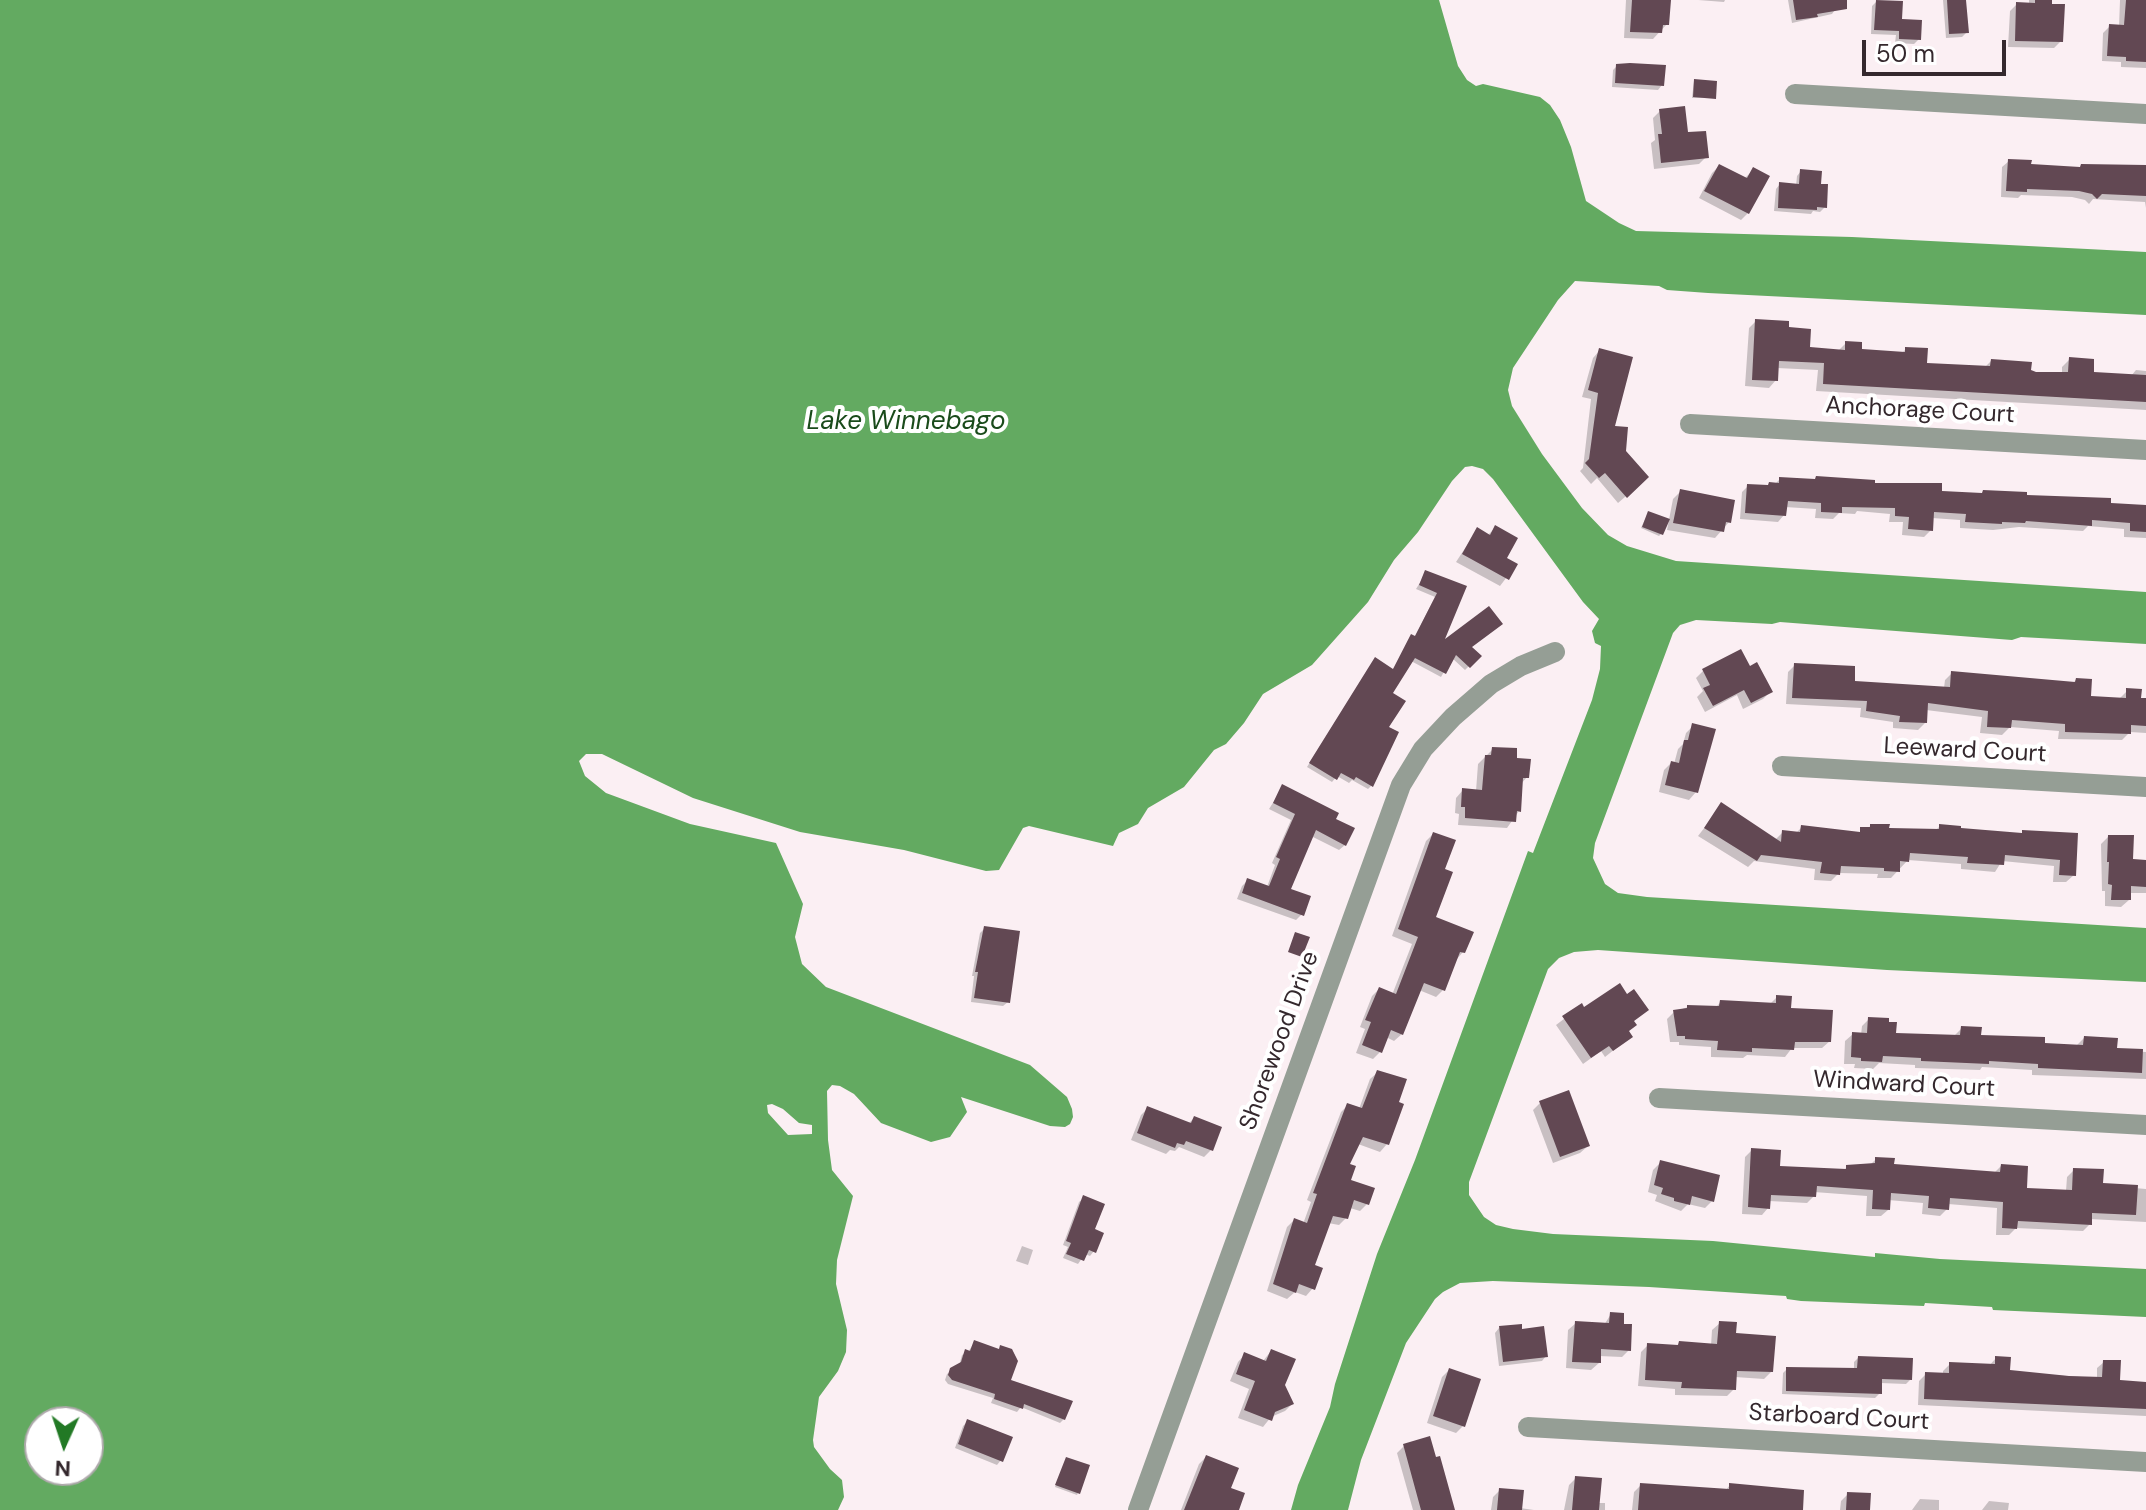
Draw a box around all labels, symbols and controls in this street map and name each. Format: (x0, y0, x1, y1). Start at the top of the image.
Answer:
scale bar (1866, 24, 2010, 74)
text: 50 m (1876, 38, 1935, 69)
street label: Anchorage Court (1824, 392, 2016, 430)
water label: Lake Winnebago (807, 406, 1005, 438)
street label: Leeward Court (1883, 732, 2047, 770)
street label: Shorewood Drive (1234, 948, 1326, 1134)
street label: Windward Court (1812, 1066, 1996, 1104)
street label: Starboard Court (1748, 1399, 1930, 1437)
north arrow (24, 1406, 104, 1486)
text: N (54, 1454, 72, 1483)

